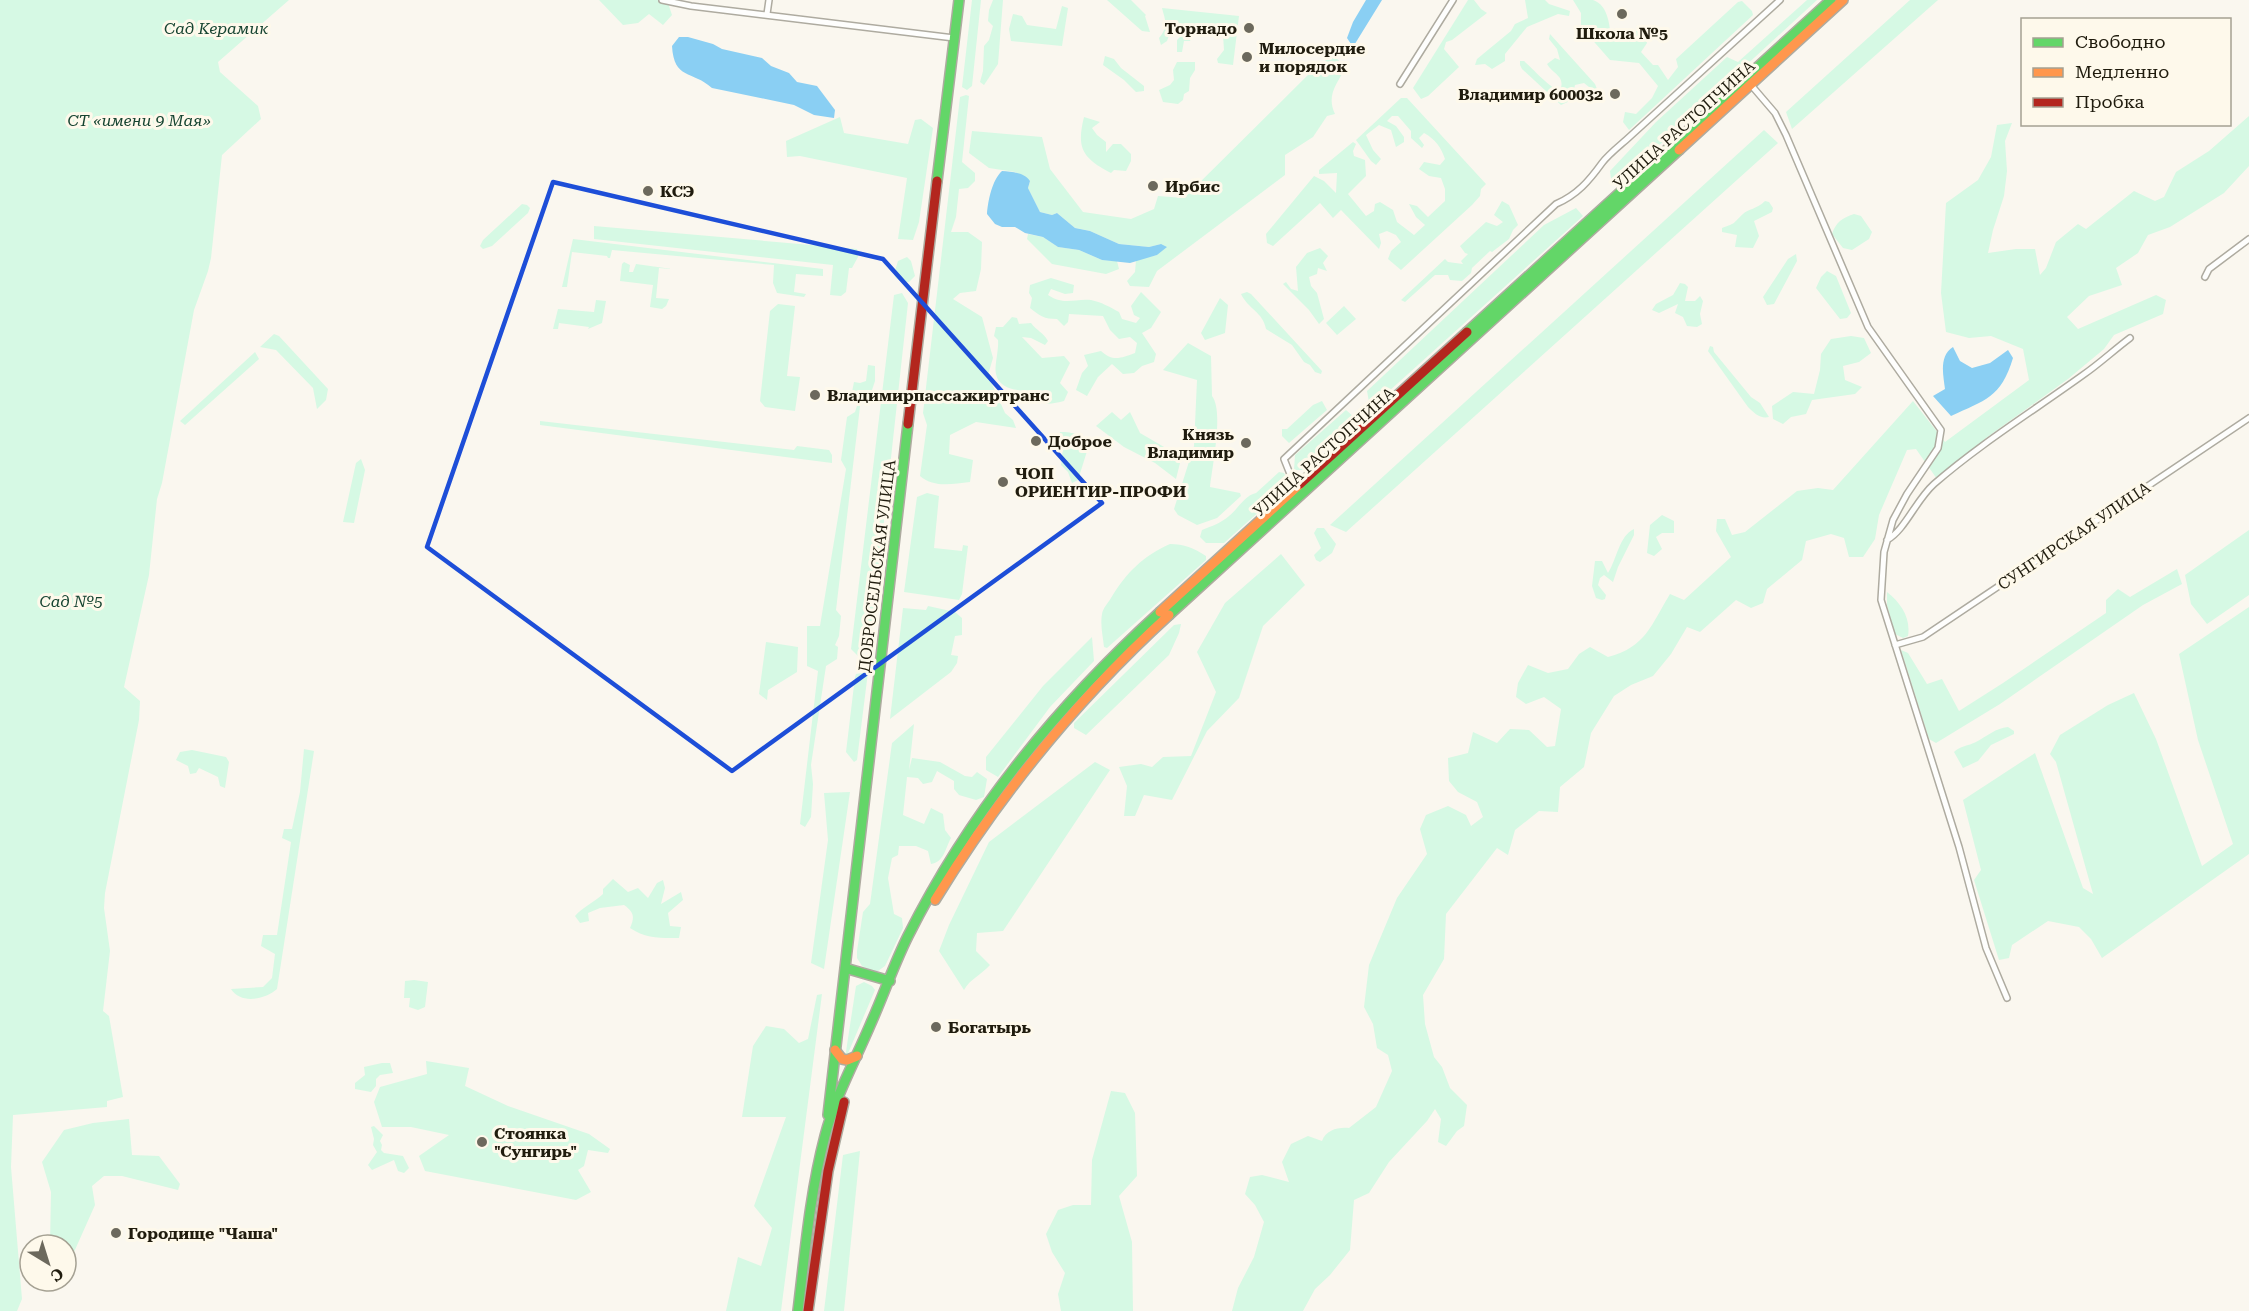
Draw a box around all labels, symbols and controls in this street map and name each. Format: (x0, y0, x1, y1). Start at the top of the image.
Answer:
marker: Школа №5 (1615, 7, 1629, 21)
legend (2021, 18, 2231, 126)
park label: Сад Керамик (164, 19, 268, 38)
place label: Торнадо (1165, 19, 1237, 38)
marker: Торнадо (1242, 21, 1256, 35)
place label: Школа №5 (1576, 24, 1668, 43)
text: Свободно (2075, 31, 2165, 52)
place label: Милосердие и порядок (1259, 39, 1365, 76)
marker: Милосердие и порядок (1240, 50, 1254, 64)
street label: УЛИЦА РАСТОПЧИНА (1609, 56, 1759, 194)
text: Медленно (2075, 61, 2169, 82)
place label: Владимир 600032 (1458, 85, 1603, 104)
marker: Владимир 600032 (1608, 87, 1622, 101)
text: Пробка (2075, 91, 2144, 112)
park label: СТ «имени 9 Мая» (67, 111, 211, 130)
place label: Ирбис (1165, 177, 1220, 196)
marker: Ирбис (1146, 179, 1160, 193)
place label: КСЭ (660, 182, 694, 201)
marker: КСЭ (641, 184, 655, 198)
street label: УЛИЦА РАСТОПЧИНА (1249, 383, 1399, 521)
place label: Владимирпассажиртранс (827, 386, 1049, 405)
marker: Владимирпассажиртранс (808, 388, 822, 402)
place label: Князь Владимир (1147, 425, 1235, 462)
place label: Доброе (1048, 432, 1112, 451)
marker: Доброе (1029, 434, 1043, 448)
marker: Князь Владимир (1239, 436, 1253, 450)
street label: ДОБРОСЕЛЬСКАЯ УЛИЦА (855, 458, 900, 673)
place label: ЧОП ОРИЕНТИР-ПРОФИ (1015, 464, 1186, 501)
marker: ЧОП ОРИЕНТИР-ПРОФИ (996, 475, 1010, 489)
street label: СУНГИРСКАЯ УЛИЦА (1994, 477, 2155, 594)
park label: Сад №5 (39, 592, 103, 611)
place label: Богатырь (948, 1018, 1032, 1037)
marker: Богатырь (929, 1020, 943, 1034)
place label: Стоянка "Сунгирь" (494, 1124, 577, 1161)
marker: Стоянка "Сунгирь" (475, 1135, 489, 1149)
place label: Городище "Чаша" (128, 1224, 278, 1243)
marker: Городище "Чаша" (109, 1226, 123, 1240)
north arrow (18, 1233, 78, 1293)
text: С (47, 1263, 67, 1285)

